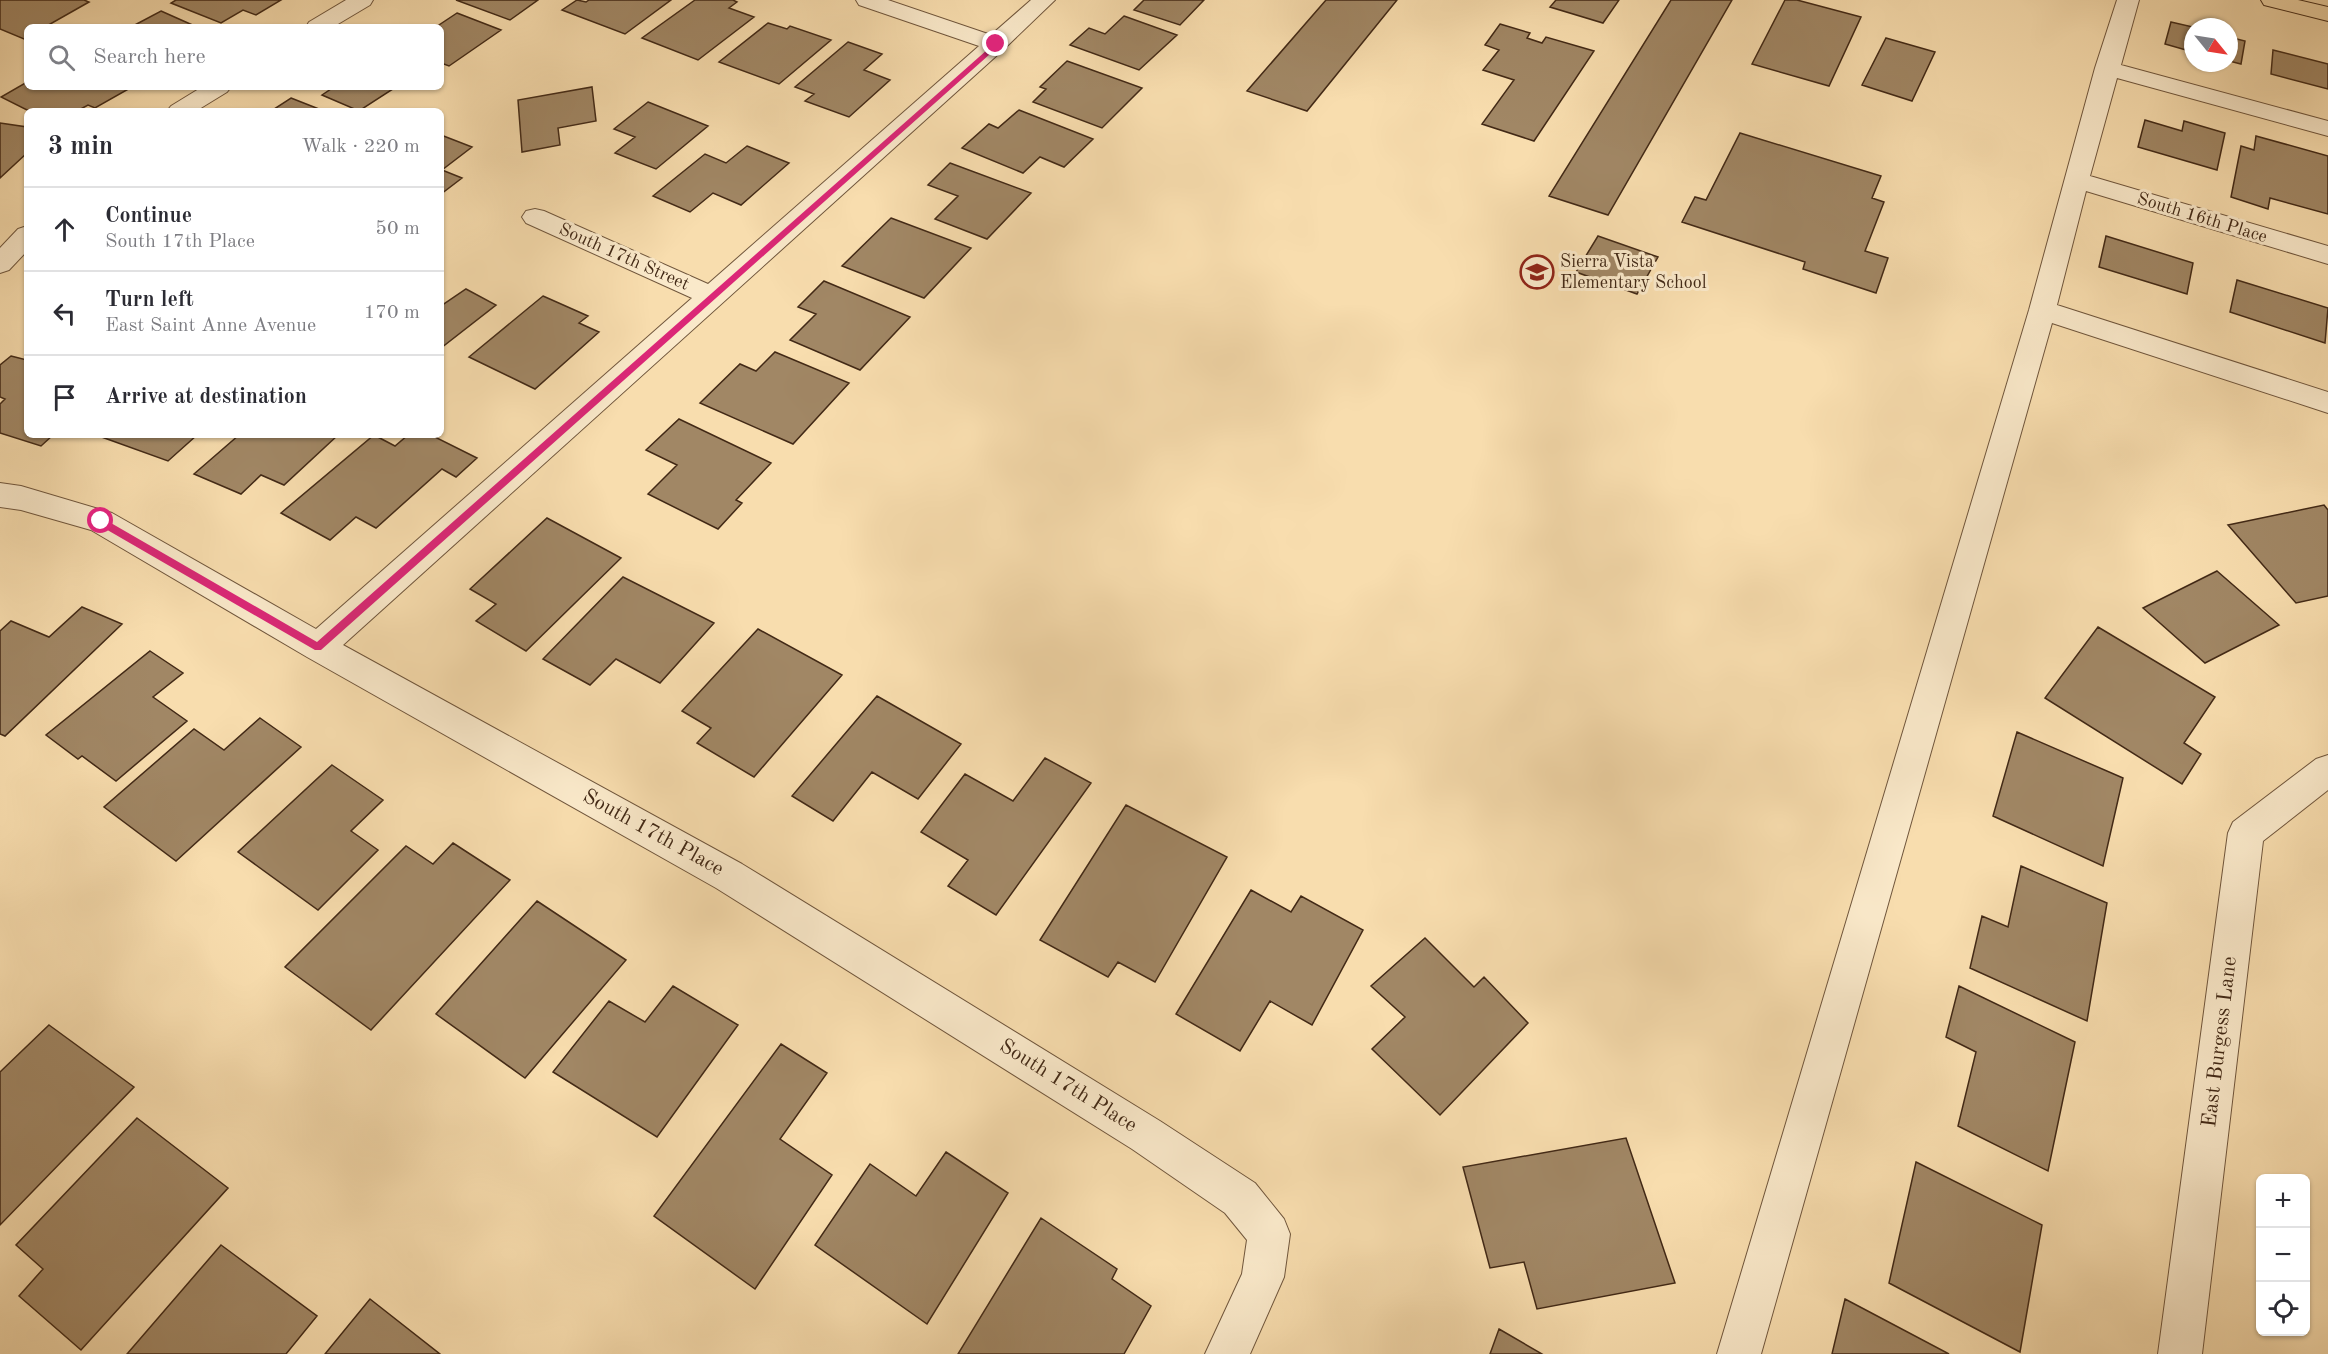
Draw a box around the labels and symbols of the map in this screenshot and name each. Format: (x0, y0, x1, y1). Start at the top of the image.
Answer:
north arrow (2184, 18, 2238, 72)
route end (982, 30, 1008, 56)
street label: South 16th Place (2135, 190, 2269, 246)
street label: South 17th Street (556, 220, 692, 294)
place label: Sierra Vista Elementary School (1560, 253, 1707, 292)
school or university icon: Sierra Vista Elementary School (1519, 254, 1555, 290)
route start (87, 507, 113, 533)
street label: South 17th Place (579, 786, 727, 880)
street label: East Burgess Lane (2199, 955, 2241, 1129)
street label: South 17th Place (996, 1035, 1140, 1137)

